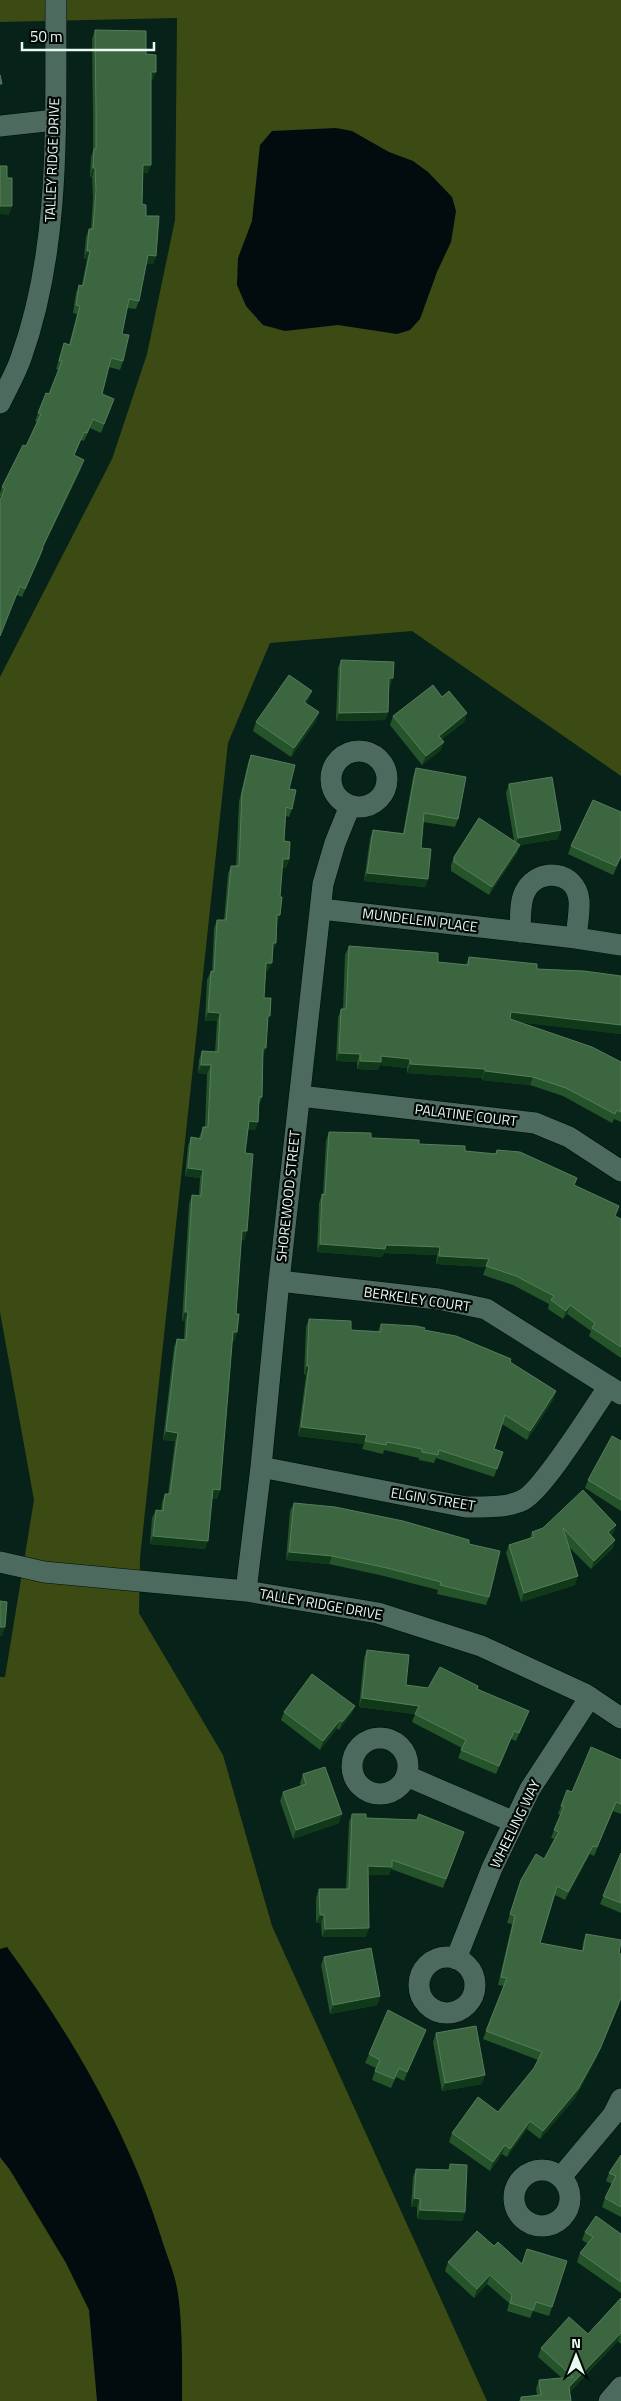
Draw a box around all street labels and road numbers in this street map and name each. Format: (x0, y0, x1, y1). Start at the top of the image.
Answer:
street label: TALLEY RIDGE DRIVE (39, 97, 64, 222)
street label: MUNDELEIN PLACE (361, 902, 479, 937)
street label: PALATINE COURT (414, 1098, 519, 1131)
street label: SHOREWOOD STREET (270, 1129, 305, 1263)
street label: BERKELEY COURT (362, 1281, 472, 1316)
street label: ELGIN STREET (389, 1481, 477, 1516)
street label: TALLEY RIDGE DRIVE (258, 1582, 384, 1625)
street label: WHEELING WAY (484, 1776, 545, 1872)

